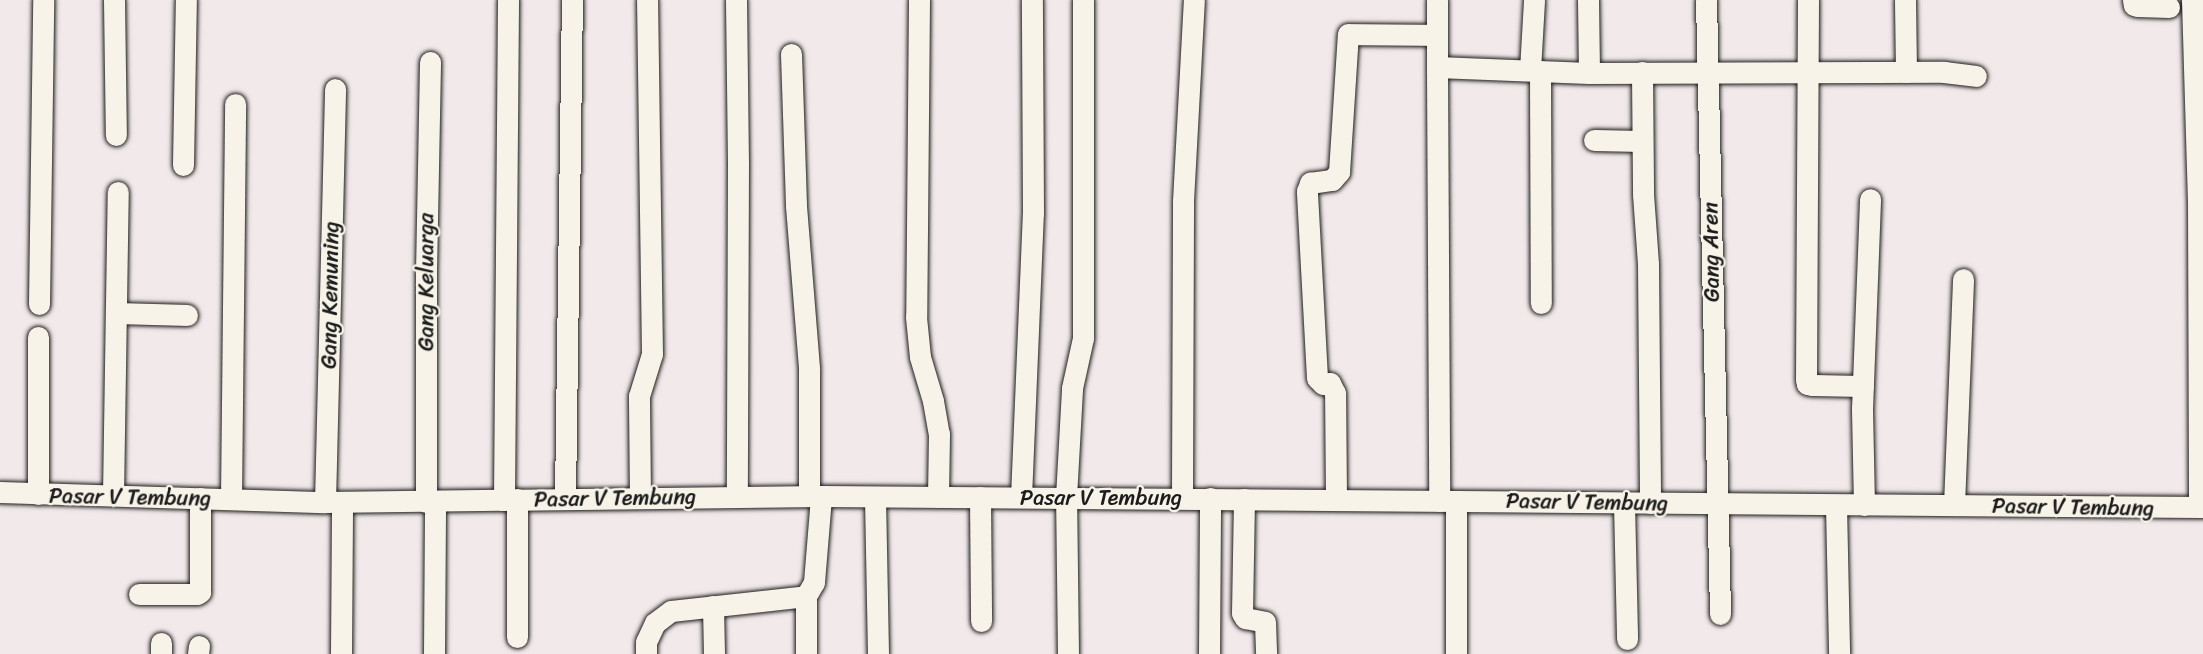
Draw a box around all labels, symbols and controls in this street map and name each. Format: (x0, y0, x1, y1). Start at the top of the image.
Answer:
street label: Gang Aren (1697, 202, 1725, 302)
street label: Gang Keluarga (413, 213, 439, 351)
street label: Gang Kemuning (316, 221, 344, 369)
street label: Pasar V Tembung (48, 482, 212, 512)
street label: Pasar V Tembung (533, 483, 697, 513)
street label: Pasar V Tembung (1019, 485, 1183, 511)
street label: Pasar V Tembung (1505, 487, 1669, 517)
street label: Pasar V Tembung (1991, 492, 2155, 522)

